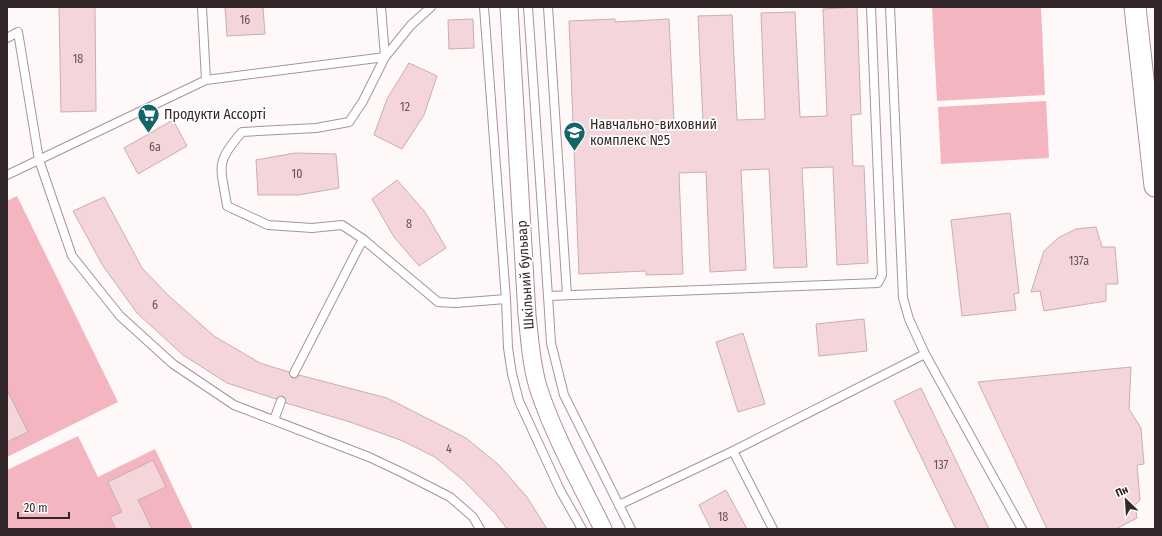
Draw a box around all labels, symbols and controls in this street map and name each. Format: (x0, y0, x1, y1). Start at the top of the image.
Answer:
house number: 16 (240, 13, 250, 27)
house number: 18 (73, 52, 83, 66)
house number: 12 (400, 100, 410, 114)
supermarket icon: Продукти Ассорті (135, 101, 161, 134)
place label: Продукти Ассорті (164, 106, 266, 123)
place label: Навчально-виховний комплекс №5 (590, 116, 717, 149)
school or university icon: Навчально-виховний комплекс №5 (561, 119, 587, 152)
house number: 6а (149, 140, 161, 154)
house number: 10 (292, 167, 302, 181)
house number: 8 (406, 217, 412, 231)
street label: Шкільний бульвар (513, 220, 538, 330)
house number: 137а (1069, 254, 1089, 268)
house number: 6 (152, 298, 158, 312)
house number: 4 (446, 442, 452, 456)
house number: 137 (934, 458, 949, 472)
north arrow (1106, 480, 1146, 520)
text: Пн (1114, 483, 1131, 500)
scale bar (18, 494, 69, 520)
text: 20 m (24, 501, 48, 515)
house number: 18 (718, 510, 728, 524)

